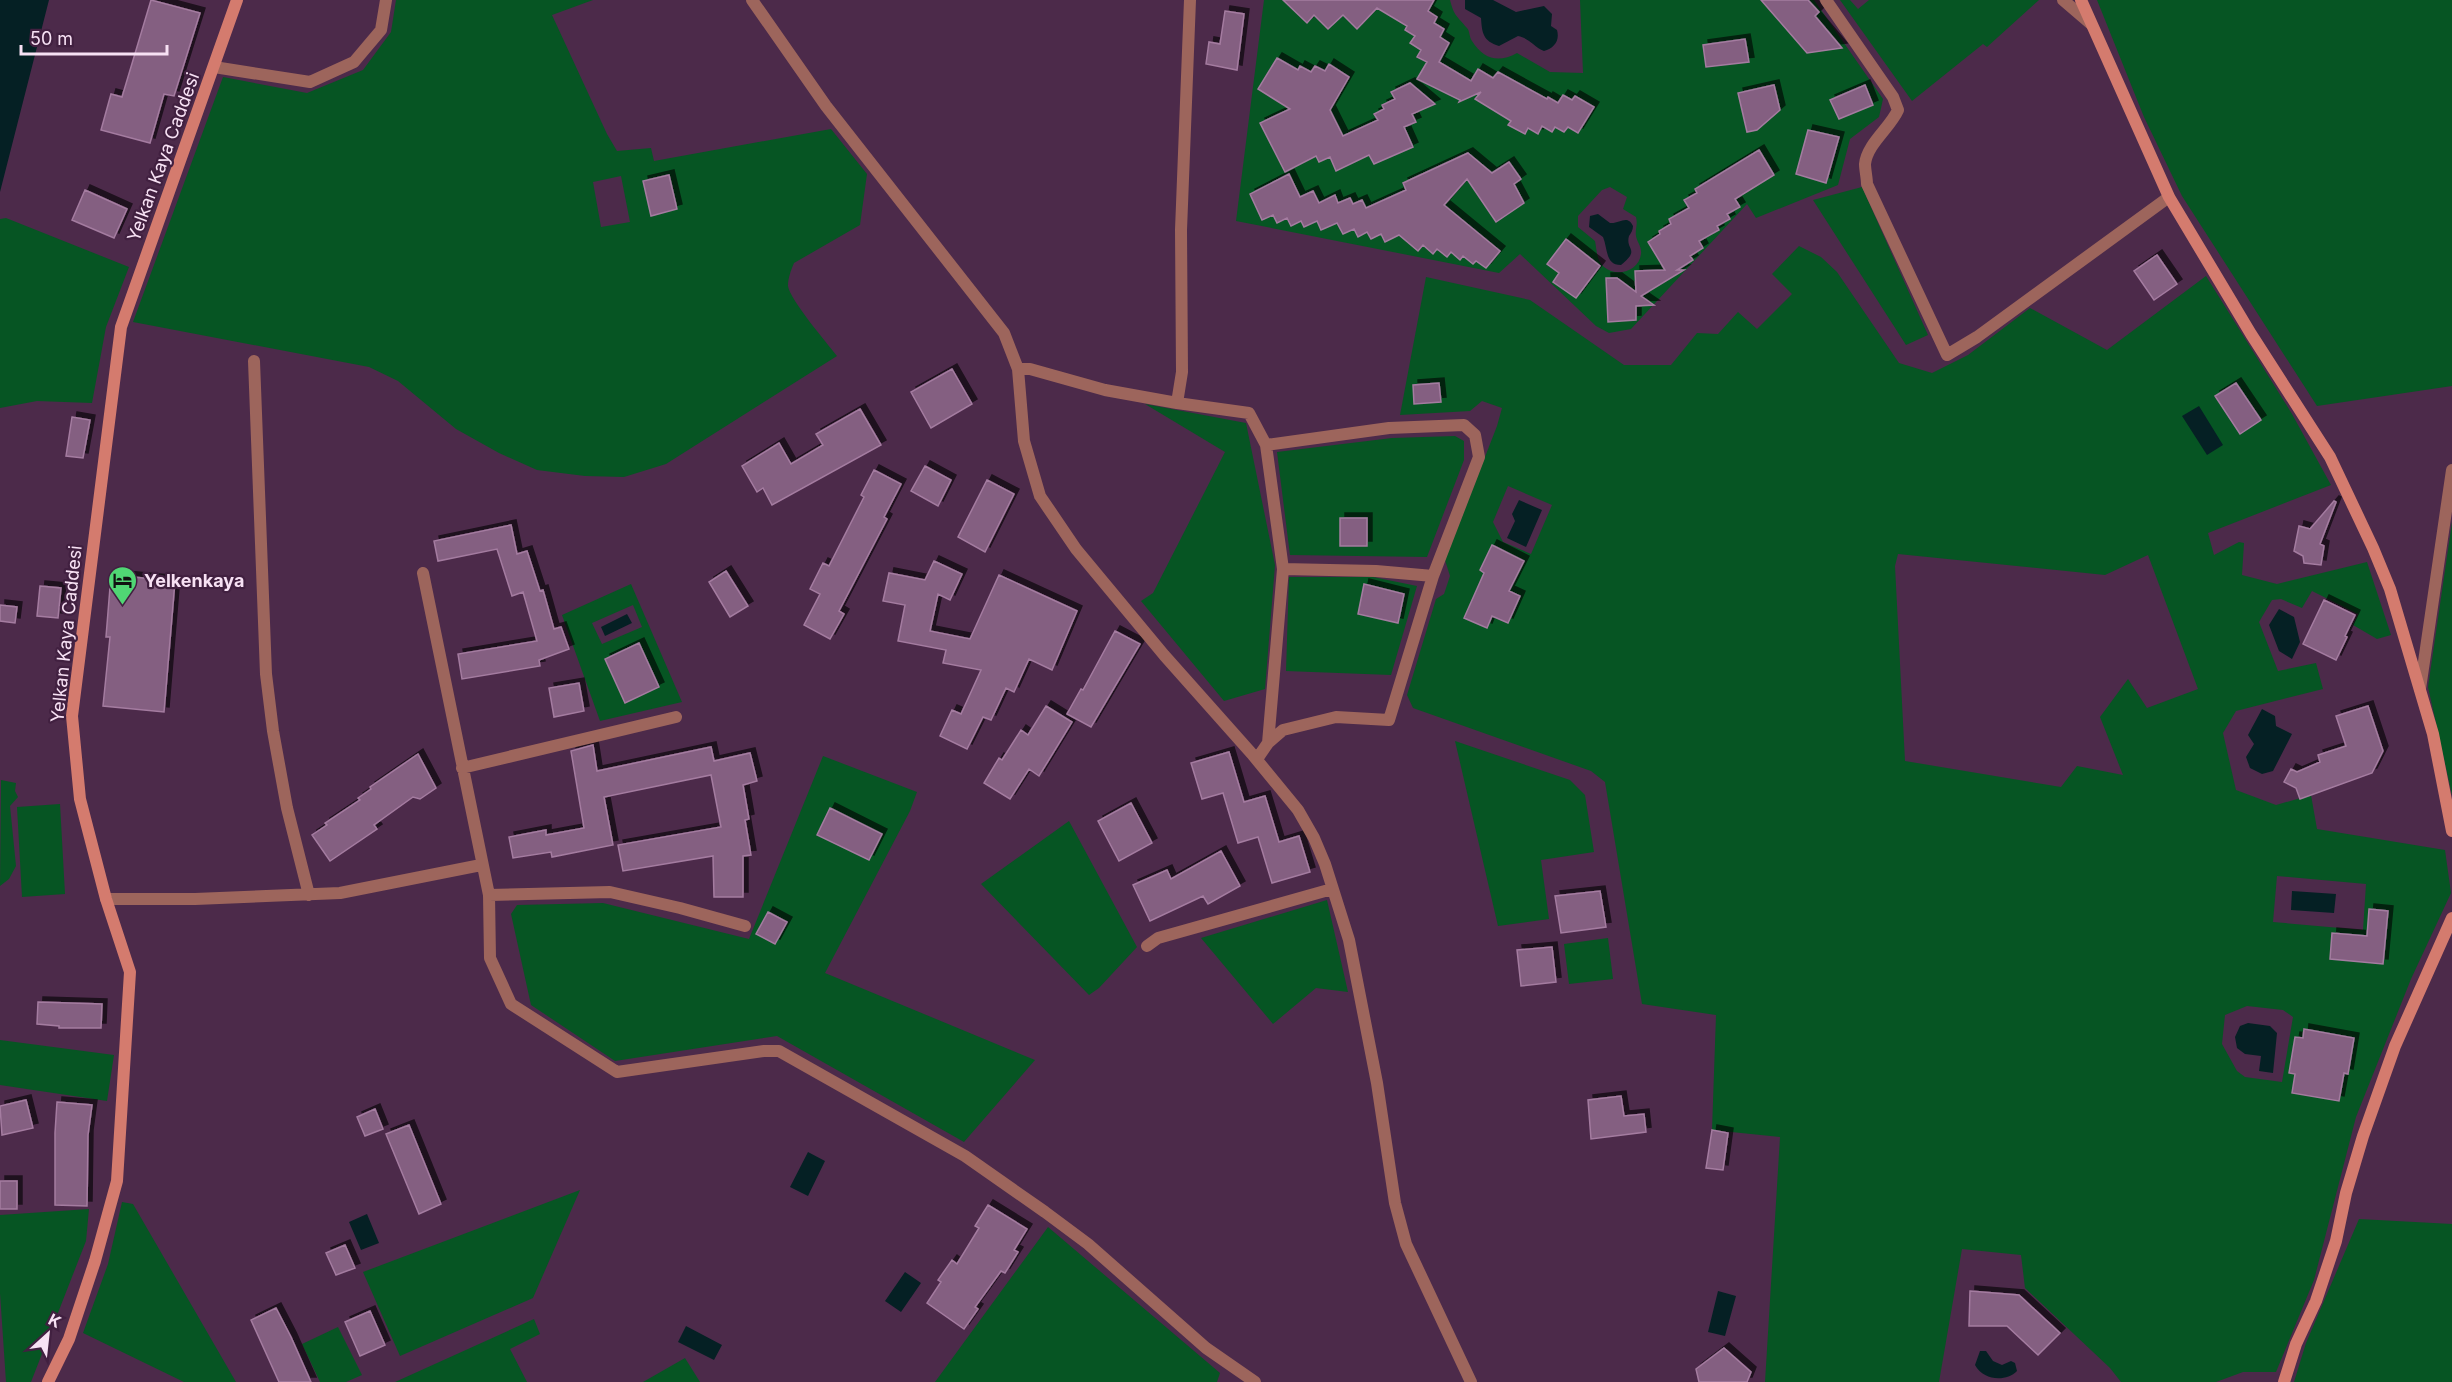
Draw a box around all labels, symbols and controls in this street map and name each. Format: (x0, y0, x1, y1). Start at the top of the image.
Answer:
scale bar (21, 18, 166, 56)
text: 50 m (30, 28, 73, 49)
street label: Yelkan Kaya Caddesi (123, 70, 203, 244)
street label: Yelkan Kaya Caddesi (46, 544, 86, 724)
hotel icon: Yelkenkaya (107, 564, 139, 606)
place label: Yelkenkaya (144, 570, 244, 591)
north arrow (18, 1304, 78, 1364)
text: K (45, 1309, 65, 1332)

